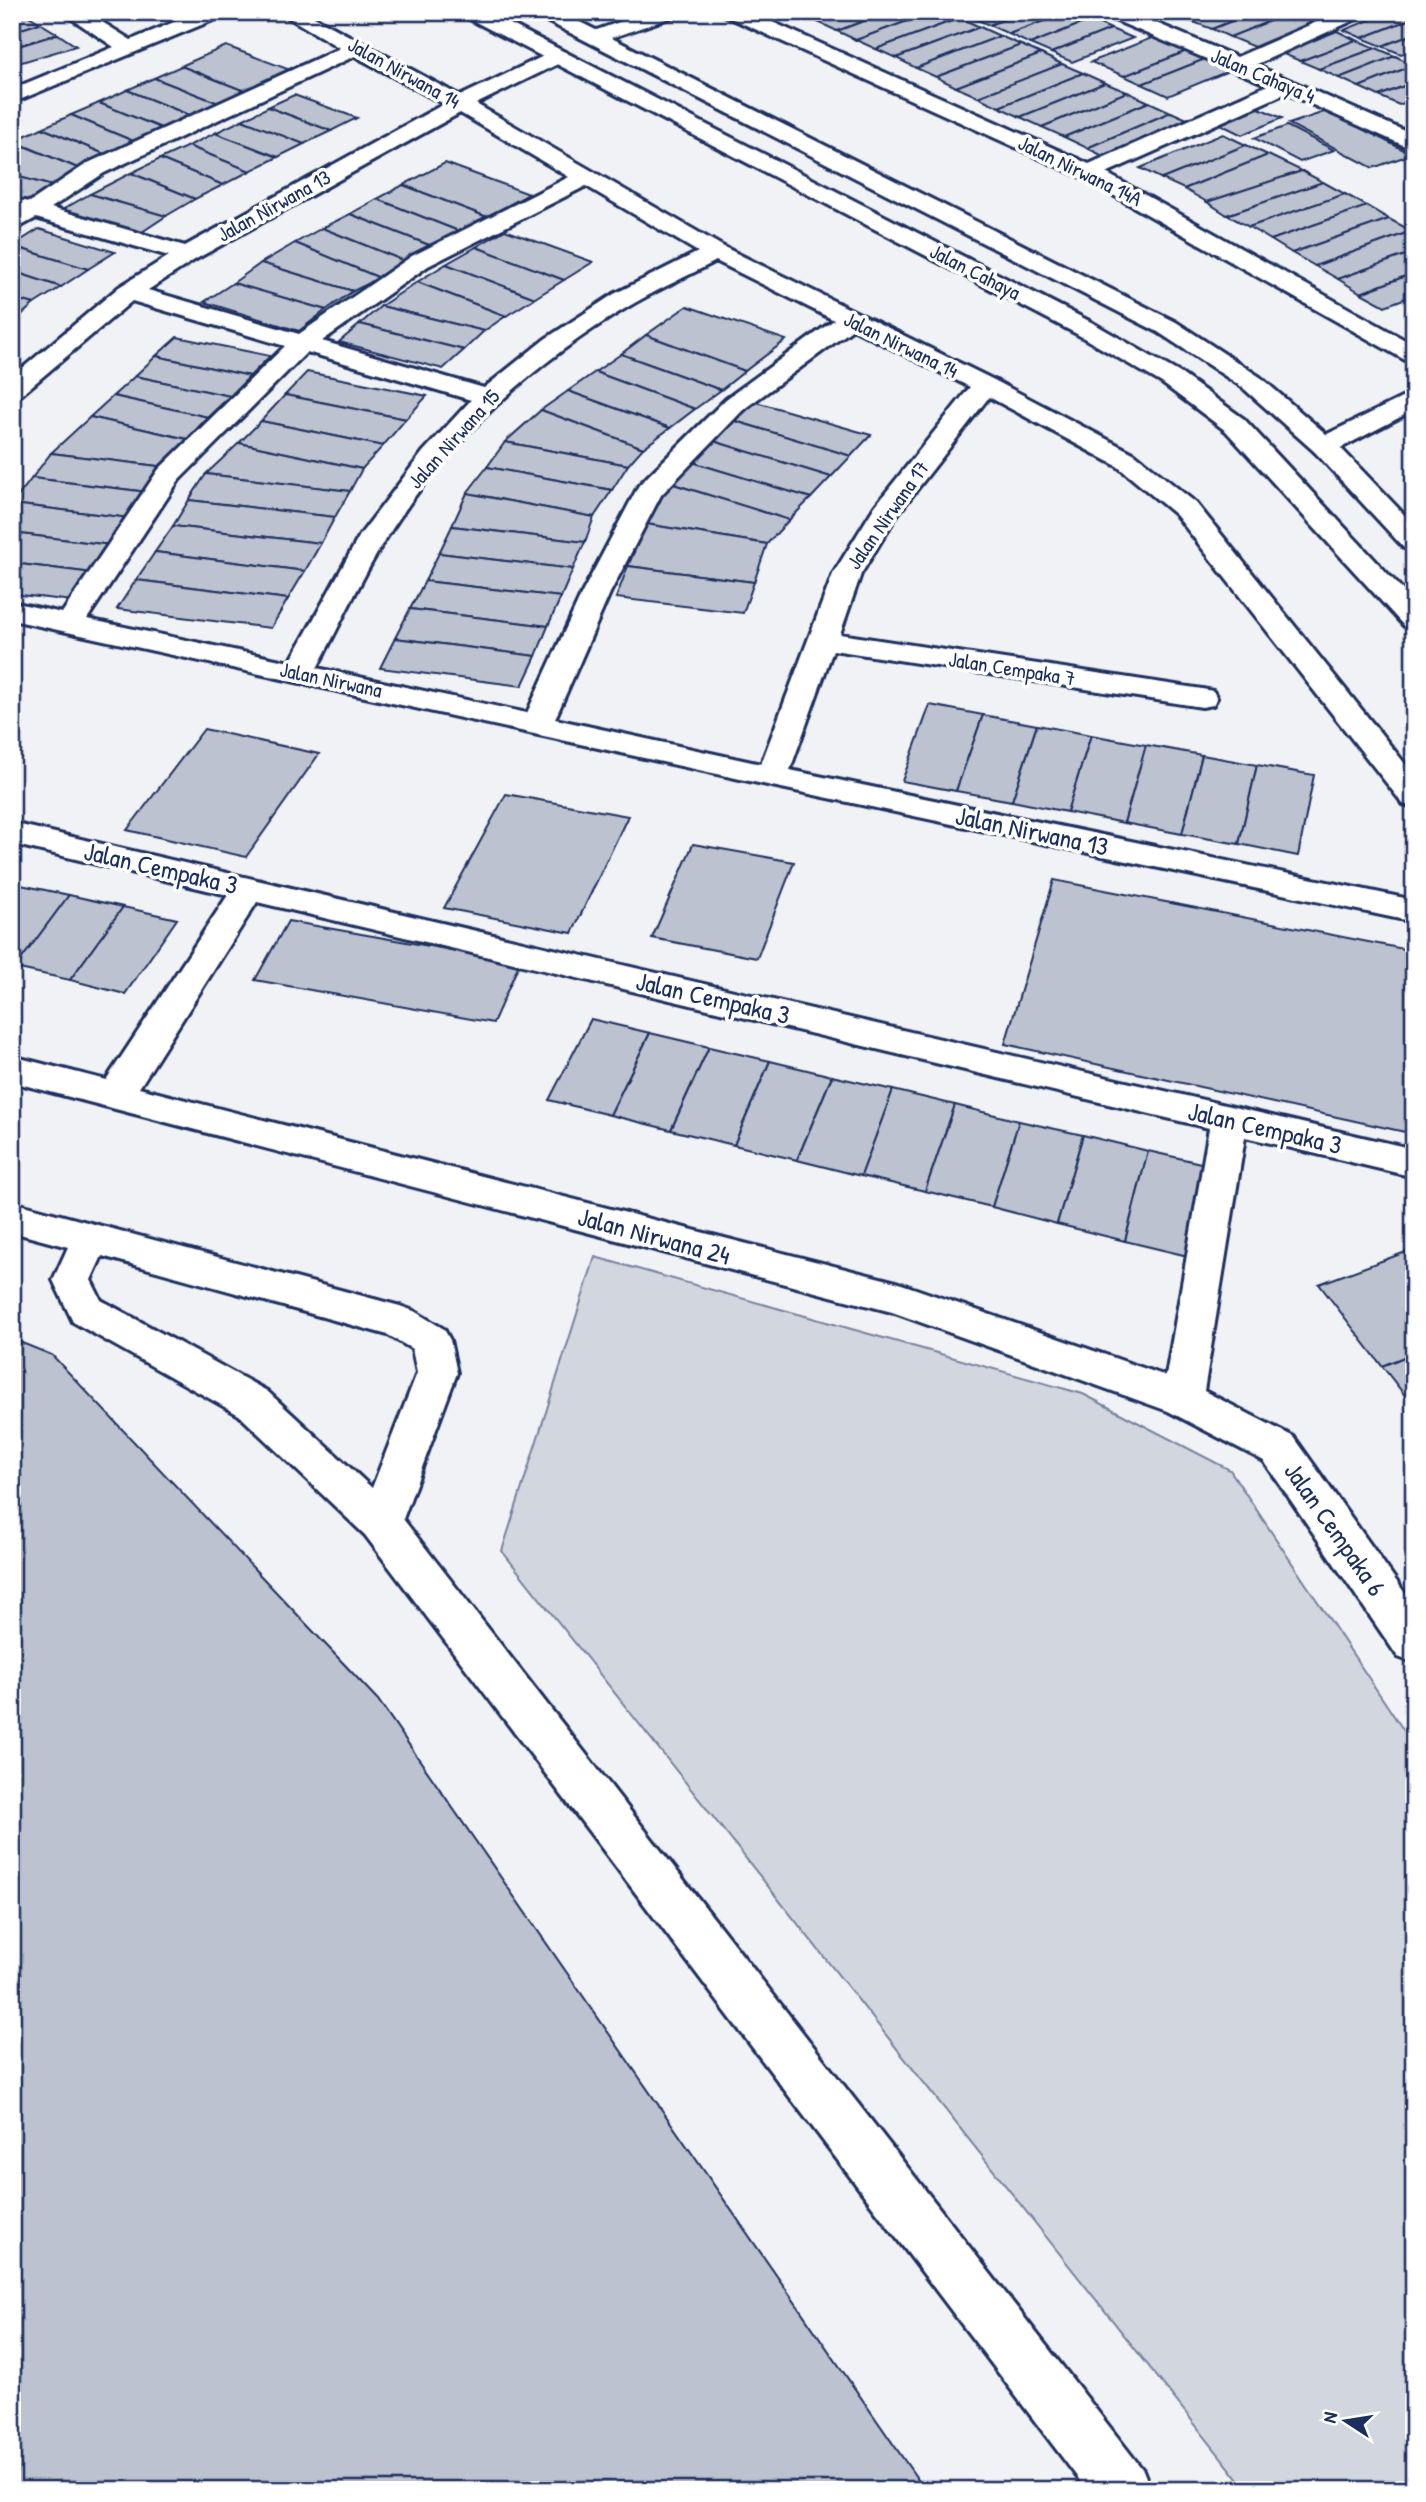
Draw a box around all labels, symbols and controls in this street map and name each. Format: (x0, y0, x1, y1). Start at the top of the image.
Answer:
street label: Jalan Nirwana 14 (343, 30, 466, 115)
street label: Jalan Cahaya 4 (1207, 41, 1320, 111)
street label: Jalan Nirwana 14A (1013, 128, 1147, 213)
street label: Jalan Nirwana 13 (212, 162, 336, 249)
street label: Jalan Cahaya (925, 236, 1025, 307)
street label: Jalan Nirwana 14 (839, 304, 963, 385)
street label: Jalan Nirwana 15 (401, 382, 506, 495)
street label: Jalan Nirwana 17 (839, 455, 936, 575)
street label: Jalan Cempaka 7 (947, 644, 1077, 693)
street label: Jalan Nirwana (277, 655, 385, 704)
street label: Jalan Nirwana 13 (952, 797, 1112, 864)
street label: Jalan Cempaka 3 (81, 833, 241, 902)
street label: Jalan Cempaka 3 (633, 963, 793, 1032)
street label: Jalan Cempaka 3 (1185, 1093, 1345, 1162)
street label: Jalan Nirwana 24 (574, 1198, 734, 1273)
street label: Jalan Cempaka 6 (1276, 1455, 1394, 1602)
north arrow (1310, 2386, 1380, 2456)
text: N (1316, 2410, 1343, 2425)

